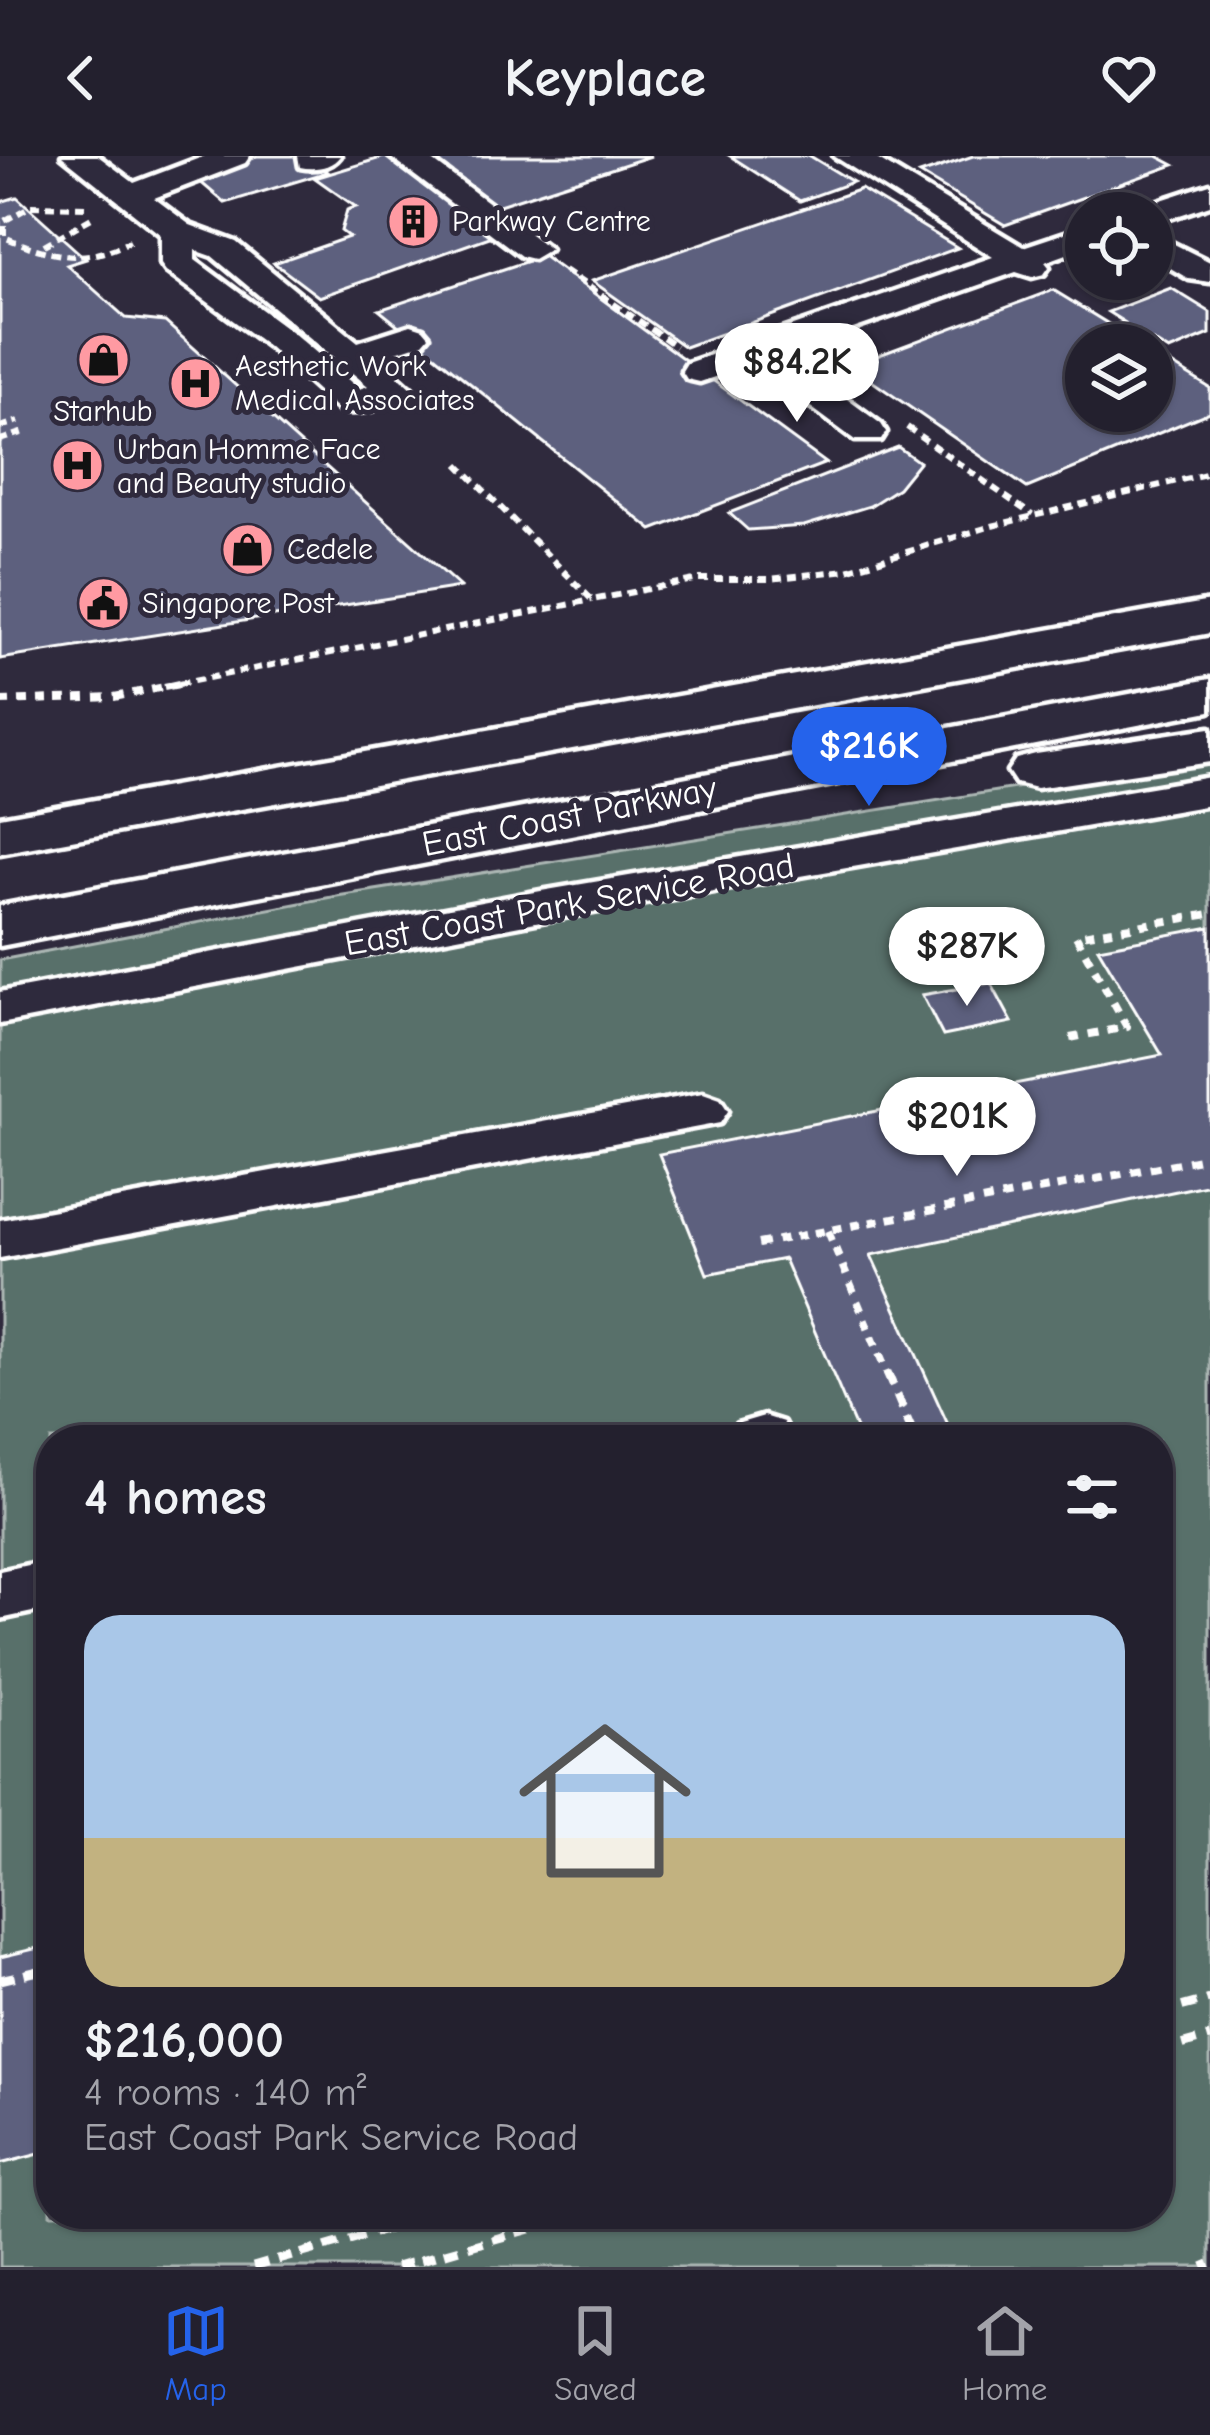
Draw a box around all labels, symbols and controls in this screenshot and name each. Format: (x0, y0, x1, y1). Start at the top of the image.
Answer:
icon: back (48, 45, 114, 111)
icon: heart (1096, 45, 1162, 111)
text: Keyplace (504, 47, 706, 110)
map controls (1065, 192, 1173, 432)
button: locate (1065, 192, 1173, 300)
building icon: Parkway Centre (385, 193, 441, 249)
place label: Parkway Centre (452, 204, 651, 239)
pin: $84.2K (699, 323, 895, 425)
button: layers (1065, 324, 1173, 432)
shop icon: Starhub (75, 331, 131, 387)
text: $84.2K (742, 339, 852, 384)
place label: Aesthetic Work Medical Associates (235, 349, 475, 418)
hospital icon: Aesthetic Work Medical Associates (168, 355, 224, 411)
place label: Starhub (53, 394, 153, 429)
place label: Urban Homme Face and Beauty studio (117, 432, 381, 501)
hospital icon: Urban Homme Face and Beauty studio (50, 438, 106, 494)
shop icon: Cedele (220, 521, 276, 577)
place label: Cedele (287, 532, 373, 567)
public building icon: Singapore Post (75, 575, 131, 631)
place label: Singapore Post (142, 586, 335, 621)
pin: $216K (785, 707, 953, 809)
text: $216K (819, 723, 919, 768)
street label: East Coast Parkway (419, 768, 721, 865)
street label: East Coast Park Service Road (341, 845, 797, 964)
pin: $287K (883, 907, 1051, 1009)
text: $287K (916, 923, 1018, 968)
pin: $201K (873, 1077, 1041, 1179)
text: $201K (906, 1093, 1008, 1138)
icon: filters (1059, 1464, 1125, 1530)
text: 4 homes (84, 1468, 267, 1527)
icon: home (497, 1693, 713, 1909)
text: $216,000 (84, 2011, 284, 2070)
text: 4 rooms · 140 m² (84, 2070, 366, 2115)
text: East Coast Park Service Road (84, 2115, 578, 2160)
tab: Map (163, 2298, 229, 2408)
tab: Saved (554, 2298, 637, 2408)
tab: Home (962, 2298, 1047, 2408)

